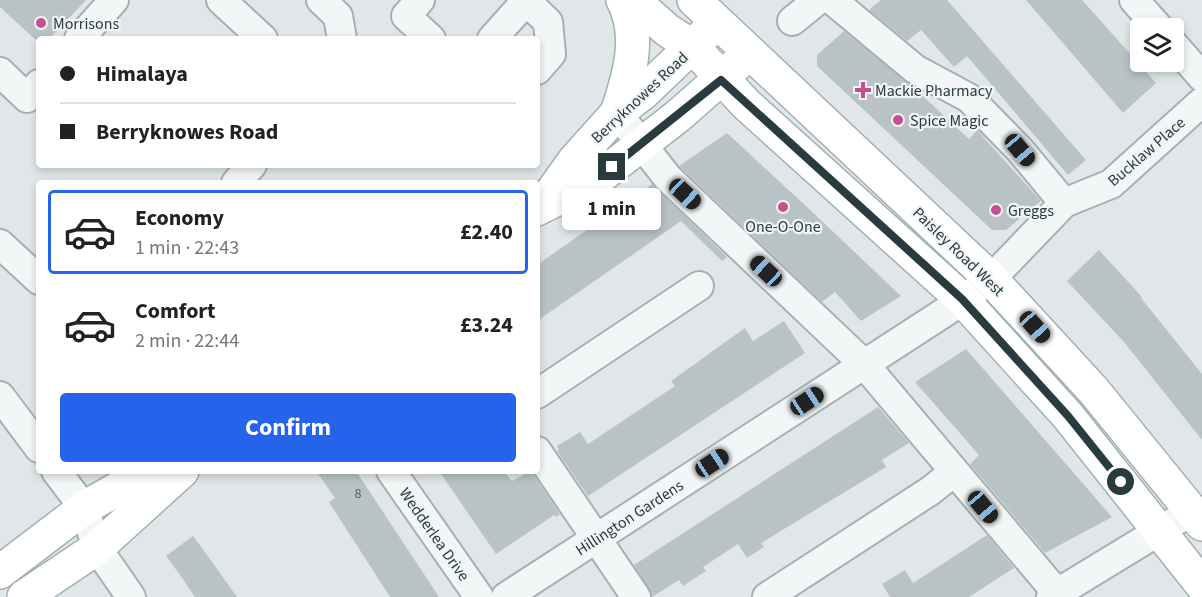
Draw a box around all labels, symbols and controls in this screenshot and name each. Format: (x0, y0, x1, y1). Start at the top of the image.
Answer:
place label: Morrisons (53, 13, 119, 35)
marker: Morrisons (34, 16, 48, 30)
map controls (1130, 18, 1184, 72)
button: layers (1130, 18, 1184, 72)
street label: Berryknowes Road (586, 47, 693, 148)
text: Himalaya (96, 58, 188, 90)
place label: Mackie Pharmacy (875, 80, 993, 102)
marker: Mackie Pharmacy (856, 83, 870, 97)
place label: Spice Magic (910, 110, 988, 132)
street label: Bucklaw Place (1103, 112, 1190, 192)
marker: Spice Magic (891, 113, 905, 127)
text: Berryknowes Road (96, 116, 278, 148)
car (1002, 130, 1038, 170)
route end (598, 153, 625, 180)
car (666, 175, 704, 213)
callout: 1 min (562, 188, 662, 230)
text: 1 min (587, 195, 636, 223)
marker: One-O-One (776, 200, 790, 214)
place label: Greggs (1008, 200, 1054, 222)
text: Economy (135, 202, 224, 234)
street label: Paisley Road West (908, 202, 1009, 302)
marker: Greggs (989, 203, 1003, 217)
icon: car (63, 205, 117, 259)
text: £2.40 (460, 216, 513, 248)
place label: One-O-One (745, 216, 821, 238)
text: 1 min · 22:43 (135, 234, 239, 262)
car (747, 252, 785, 290)
text: Comfort (135, 295, 216, 327)
icon: car (63, 298, 117, 352)
car (1016, 308, 1054, 346)
text: £3.24 (460, 309, 513, 341)
text: 2 min · 22:44 (135, 327, 239, 355)
car (787, 384, 827, 418)
button: Confirm (60, 393, 516, 462)
car (692, 446, 732, 480)
route start (1107, 468, 1134, 495)
street label: Hillington Gardens (571, 474, 688, 561)
street label: Wedderlea Drive (394, 483, 475, 586)
house number: 8 (355, 484, 362, 504)
car (965, 487, 1001, 527)

